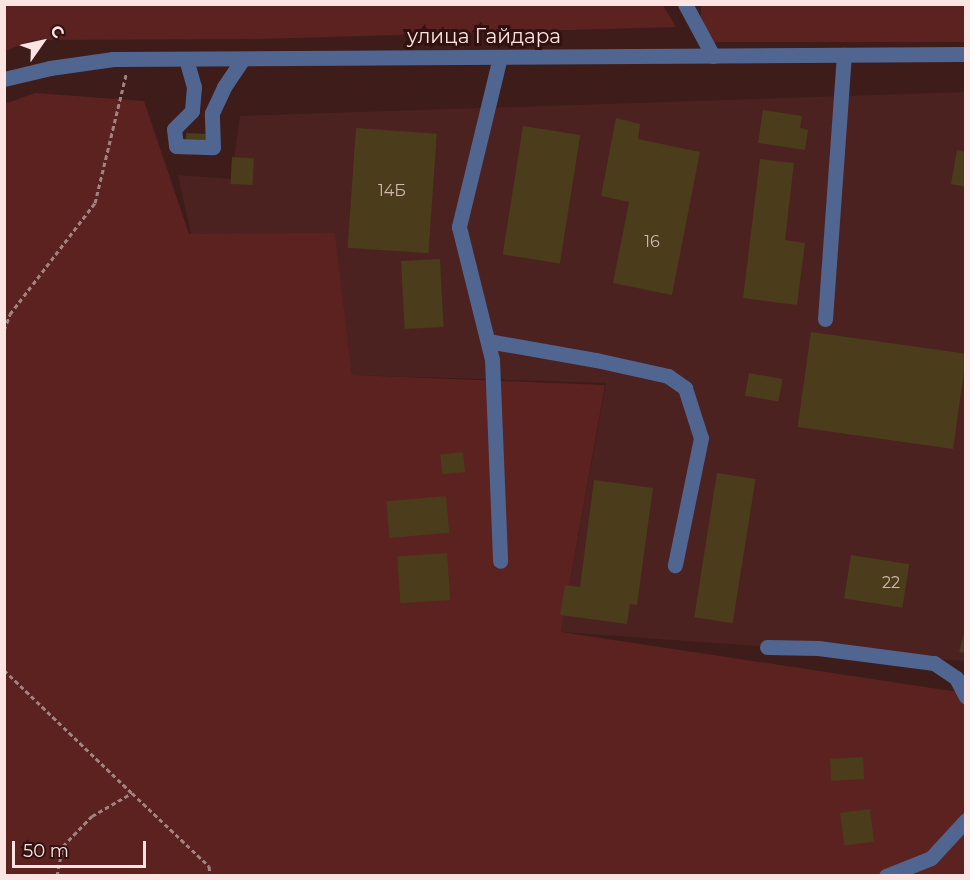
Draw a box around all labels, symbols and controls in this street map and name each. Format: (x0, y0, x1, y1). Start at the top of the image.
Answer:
north arrow (12, 12, 72, 72)
text: С (46, 22, 68, 42)
street label: улица Гайдара (407, 24, 561, 48)
house number: 14Б (378, 181, 406, 201)
house number: 16 (644, 232, 660, 252)
house number: 22 (882, 573, 900, 593)
scale bar (15, 829, 148, 867)
text: 50 m (23, 840, 69, 862)

